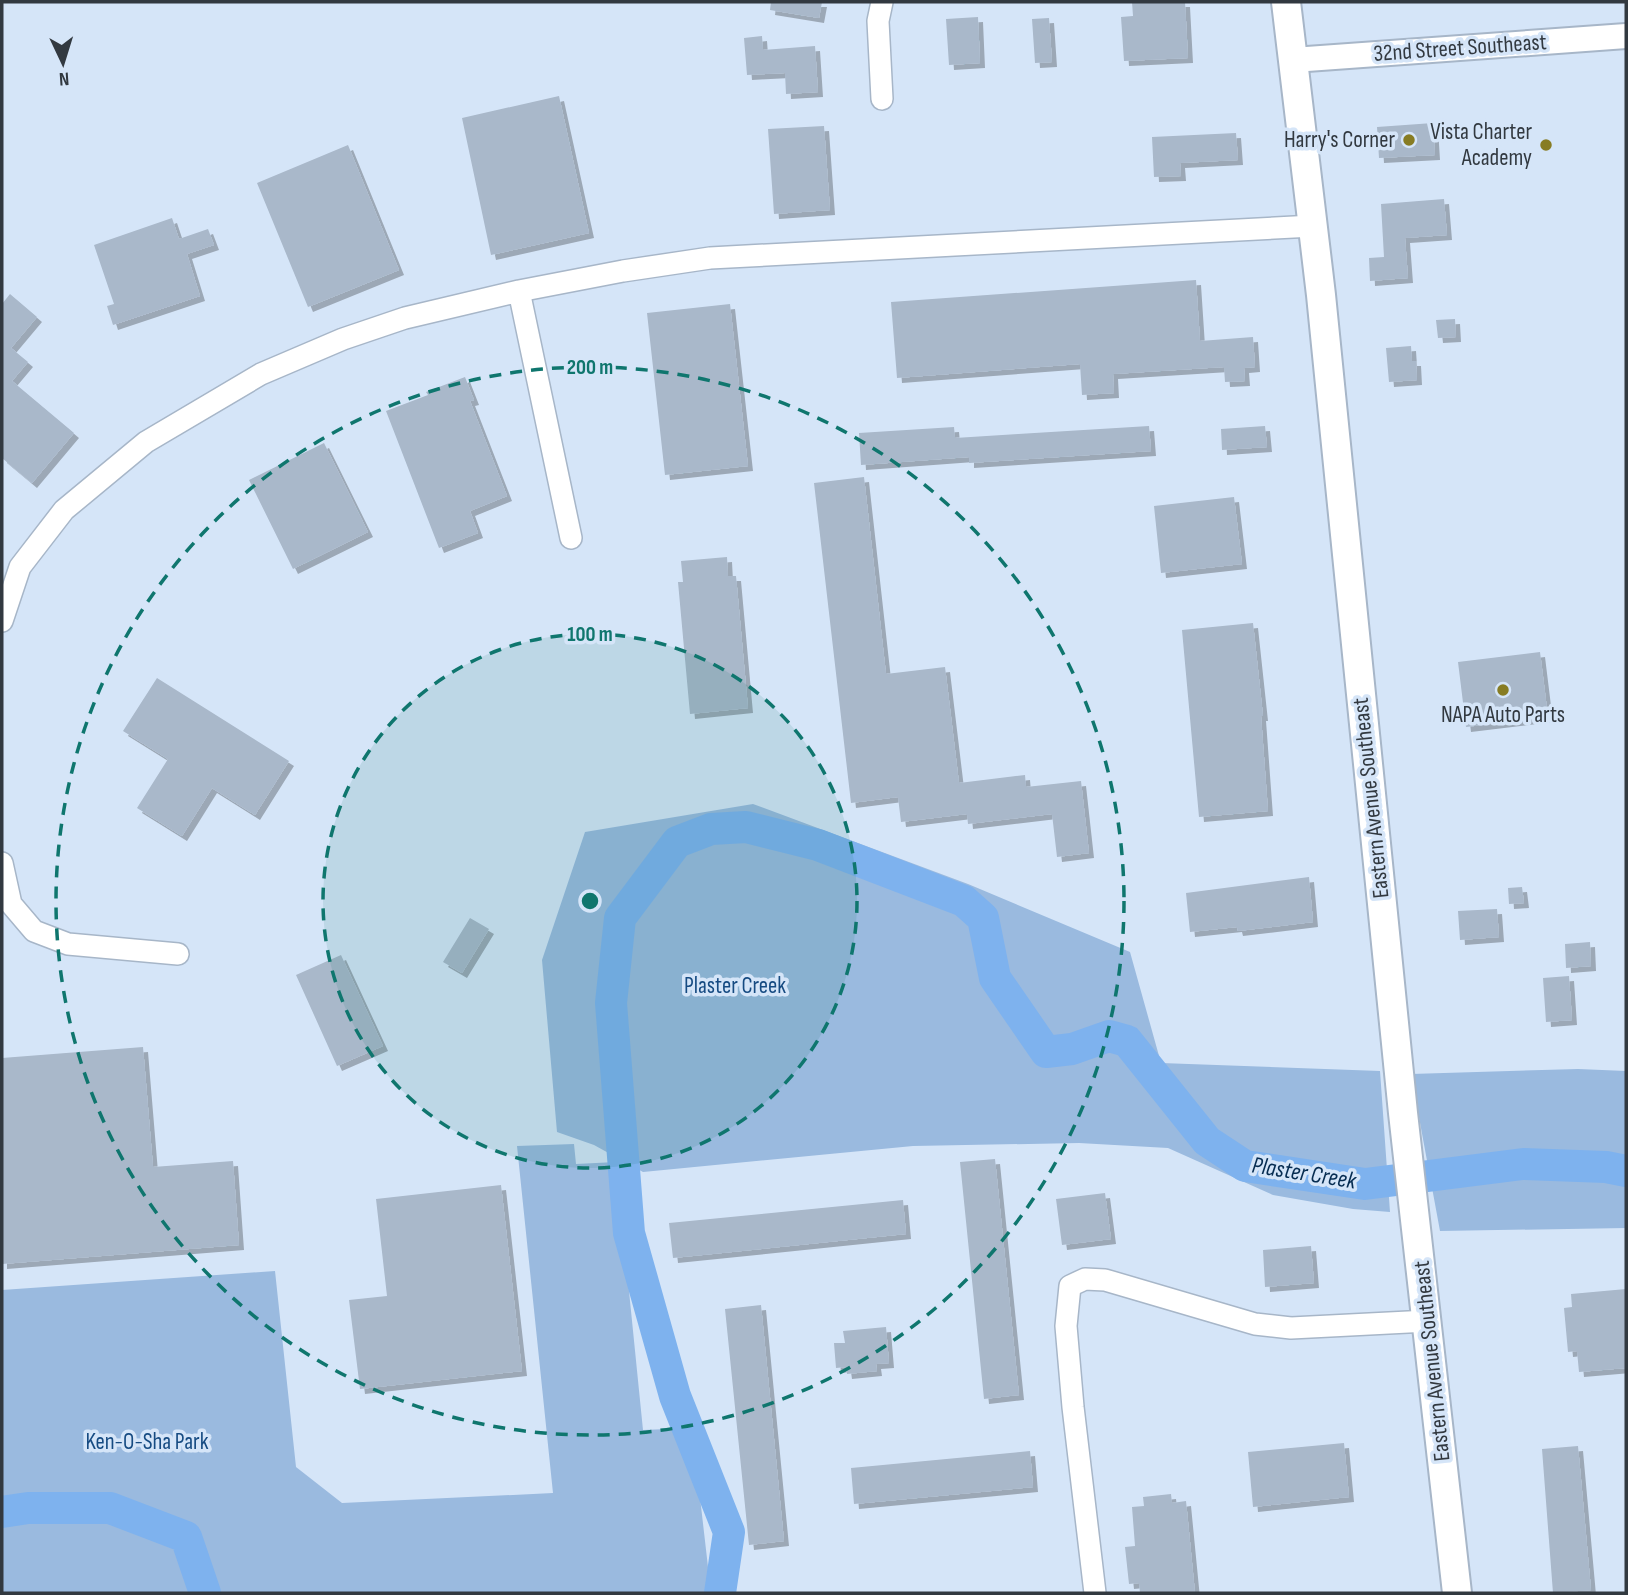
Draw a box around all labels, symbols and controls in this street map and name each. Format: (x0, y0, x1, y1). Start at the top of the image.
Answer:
north arrow (28, 28, 98, 98)
street label: 32nd Street Southeast (1372, 28, 1548, 68)
text: N (58, 67, 70, 90)
place label: Vista Charter Academy (1430, 118, 1532, 172)
place label: Harry's Corner (1284, 126, 1395, 154)
marker: Harry's Corner (1401, 132, 1417, 148)
marker: Vista Charter Academy (1538, 137, 1554, 153)
text: 200 m (567, 355, 613, 380)
text: 100 m (567, 622, 613, 647)
marker: NAPA Auto Parts (1495, 682, 1511, 698)
street label: Eastern Avenue Southeast (1347, 696, 1395, 900)
place label: NAPA Auto Parts (1441, 701, 1565, 729)
centre of rings (578, 889, 602, 913)
park label: Plaster Creek (684, 972, 786, 1000)
water label: Plaster Creek (1250, 1150, 1359, 1196)
street label: Eastern Avenue Southeast (1408, 1259, 1456, 1463)
park label: Ken-O-Sha Park (85, 1428, 209, 1456)

